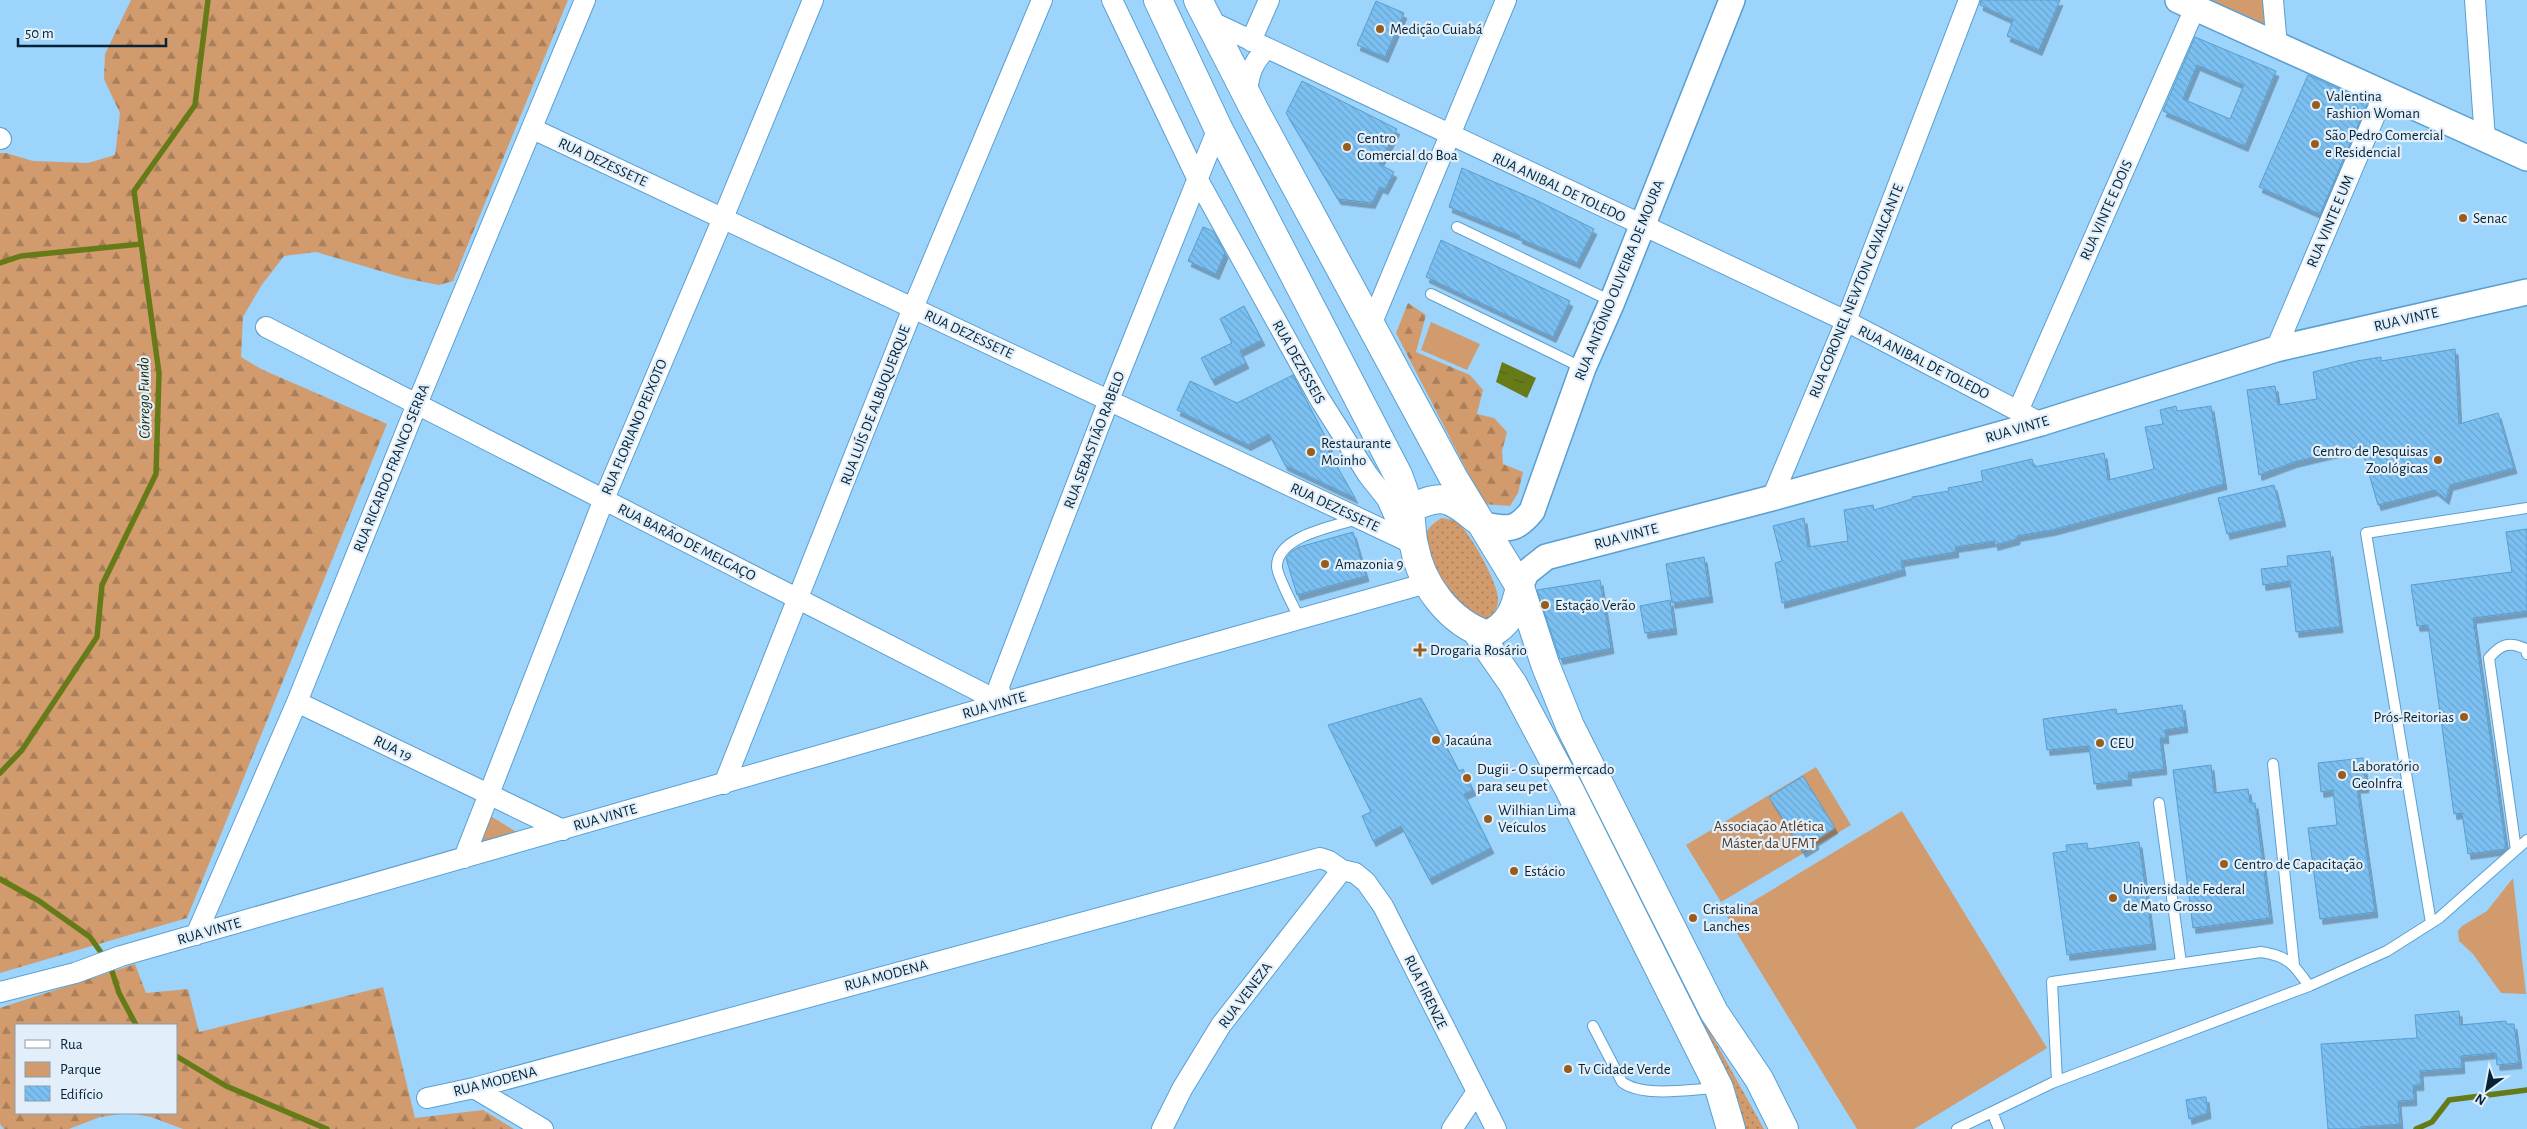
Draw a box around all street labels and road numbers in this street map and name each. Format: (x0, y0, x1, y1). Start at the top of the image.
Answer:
street label: RUA DEZESSETE (556, 135, 650, 190)
street label: RUA ANIBAL DE TOLEDO (1490, 150, 1628, 225)
street label: RUA VINTE E DOIS (2078, 158, 2135, 263)
street label: RUA VINTE E UM (2304, 173, 2357, 270)
street label: RUA ANTÔNIO OLIVEIRA DE MOURA (1571, 177, 1667, 383)
street label: RUA CORONEL NEWTON CAVALCANTE (1807, 182, 1906, 400)
street label: RUA VINTE (2373, 305, 2440, 334)
street label: RUA DEZESSETE (922, 307, 1016, 362)
street label: RUA DEZESSEIS (1269, 318, 1328, 406)
street label: RUA LUÍS DE ALBUQUERQUE (836, 322, 913, 487)
street label: RUA ANIBAL DE TOLEDO (1856, 323, 1992, 402)
street label: RUA FLORIANO PEIXOTO (599, 357, 670, 497)
street label: RUA SEBASTIÃO RABELO (1060, 369, 1128, 511)
street label: RUA RICARDO FRANCO SERRA (351, 382, 432, 554)
street label: RUA VINTE (1984, 413, 2051, 446)
street label: RUA DEZESSETE (1288, 480, 1382, 535)
street label: RUA BARÃO DE MELGAÇO (615, 500, 759, 584)
street label: RUA VINTE (1593, 521, 1660, 552)
street label: RUA VINTE (961, 689, 1028, 722)
street label: RUA 19 (371, 733, 414, 764)
street label: RUA VINTE (572, 801, 639, 834)
street label: RUA VINTE (176, 915, 243, 948)
street label: RUA FIRENZE (1401, 953, 1450, 1031)
street label: RUA MODENA (843, 957, 930, 994)
street label: RUA VENEZA (1216, 959, 1275, 1031)
street label: RUA MODENA (452, 1064, 539, 1099)

